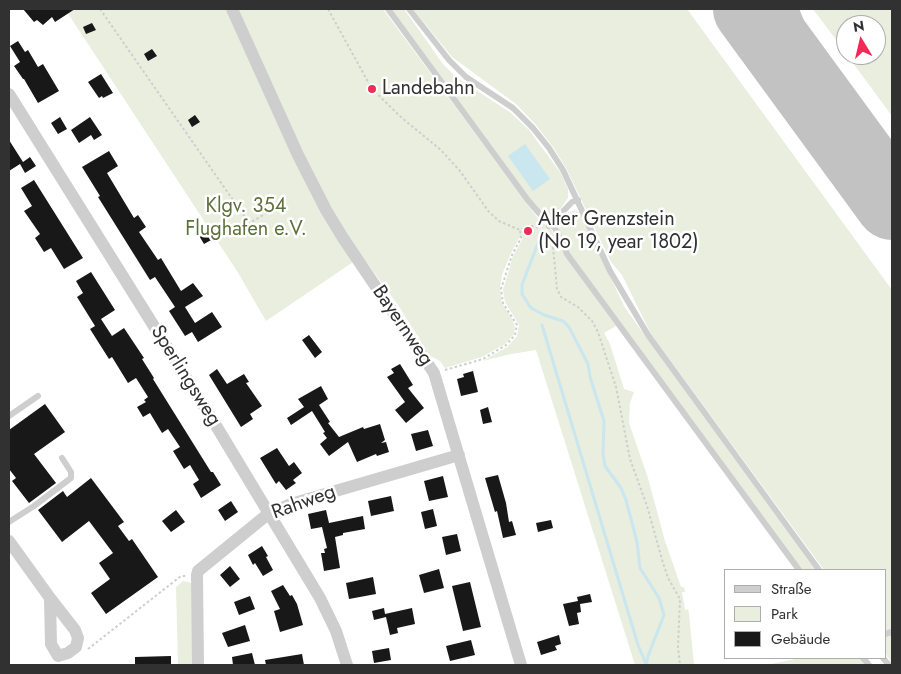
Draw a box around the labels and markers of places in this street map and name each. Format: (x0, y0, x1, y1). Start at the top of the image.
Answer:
place label: Landebahn (382, 77, 475, 101)
marker: Landebahn (366, 83, 378, 95)
place label: Alter Grenzstein (No 19, year 1802) (538, 208, 699, 255)
marker: Alter Grenzstein (No 19, year 1802) (522, 225, 534, 237)

